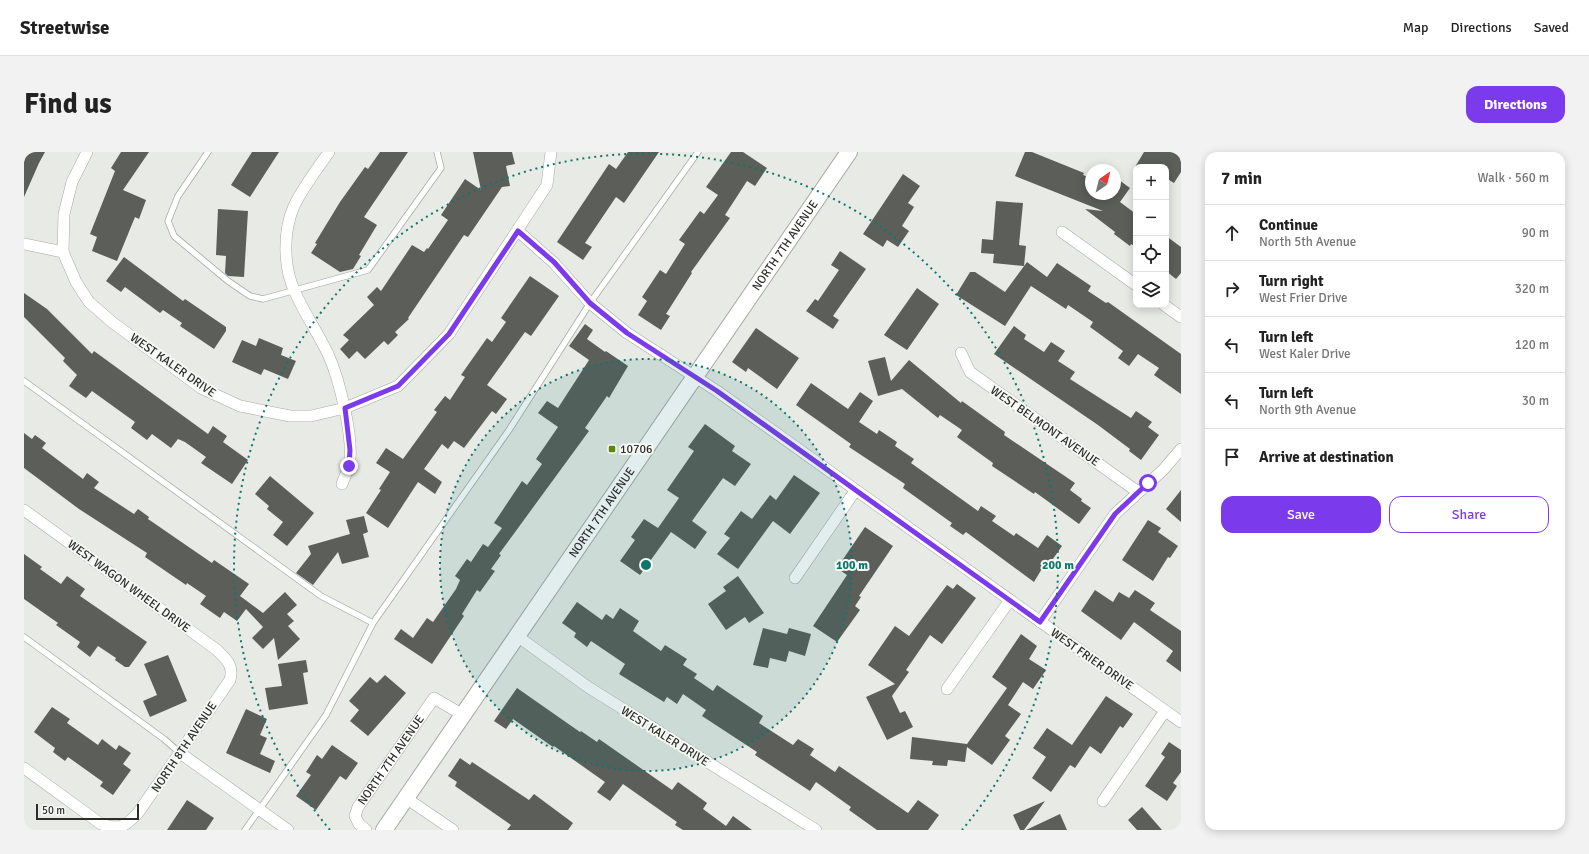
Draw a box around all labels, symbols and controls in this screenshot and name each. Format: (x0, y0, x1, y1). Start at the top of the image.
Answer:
text: Streetwise (20, 16, 110, 40)
text: Map (1403, 19, 1429, 36)
text: Directions (1451, 19, 1512, 36)
text: Saved (1534, 19, 1569, 36)
button: Directions (1466, 86, 1565, 123)
text: Find us (24, 87, 112, 121)
north arrow (1085, 164, 1121, 200)
map controls (1133, 164, 1169, 308)
button: + (1133, 164, 1169, 200)
text: 7 min (1221, 168, 1262, 189)
text: Walk · 560 m (1478, 170, 1549, 186)
street label: NORTH 7TH AVENUE (749, 197, 822, 294)
button: − (1133, 200, 1169, 236)
text: Continue (1259, 216, 1318, 234)
icon: ahead (1221, 222, 1243, 244)
text: 90 m (1522, 225, 1549, 241)
text: North 5th Avenue (1259, 234, 1356, 250)
button: locate (1133, 236, 1169, 272)
button: layers (1133, 272, 1169, 308)
text: Turn right (1259, 272, 1324, 290)
icon: right (1221, 278, 1243, 300)
text: 320 m (1515, 281, 1549, 297)
text: West Frier Drive (1259, 290, 1347, 306)
text: Turn left (1259, 328, 1313, 346)
street label: WEST KALER DRIVE (127, 330, 219, 401)
icon: left (1221, 334, 1243, 356)
text: 120 m (1515, 337, 1549, 353)
text: West Kaler Drive (1259, 346, 1350, 362)
street label: WEST BELMONT AVENUE (987, 383, 1102, 470)
text: Turn left (1259, 384, 1313, 402)
icon: left (1221, 390, 1243, 412)
text: 30 m (1522, 393, 1549, 409)
text: North 9th Avenue (1259, 402, 1356, 418)
place label: 10706 (620, 442, 652, 457)
marker: 10706 (607, 444, 617, 454)
icon: arrive (1221, 446, 1243, 468)
text: Arrive at destination (1259, 448, 1394, 466)
route end (340, 457, 358, 475)
street label: NORTH 7TH AVENUE (566, 465, 639, 561)
route start (1139, 474, 1157, 492)
button: Save (1221, 496, 1381, 533)
button: Share (1389, 496, 1549, 533)
street label: WEST WAGON WHEEL DRIVE (64, 537, 193, 636)
centre of rings (639, 558, 653, 572)
text: 100 m (836, 558, 868, 573)
text: 200 m (1042, 558, 1074, 573)
street label: WEST FRIER DRIVE (1047, 625, 1136, 694)
street label: NORTH 8TH AVENUE (148, 699, 220, 796)
street label: WEST KALER DRIVE (618, 703, 712, 770)
street label: NORTH 7TH AVENUE (355, 712, 428, 808)
scale bar (36, 802, 139, 821)
text: 50 m (42, 804, 65, 817)

